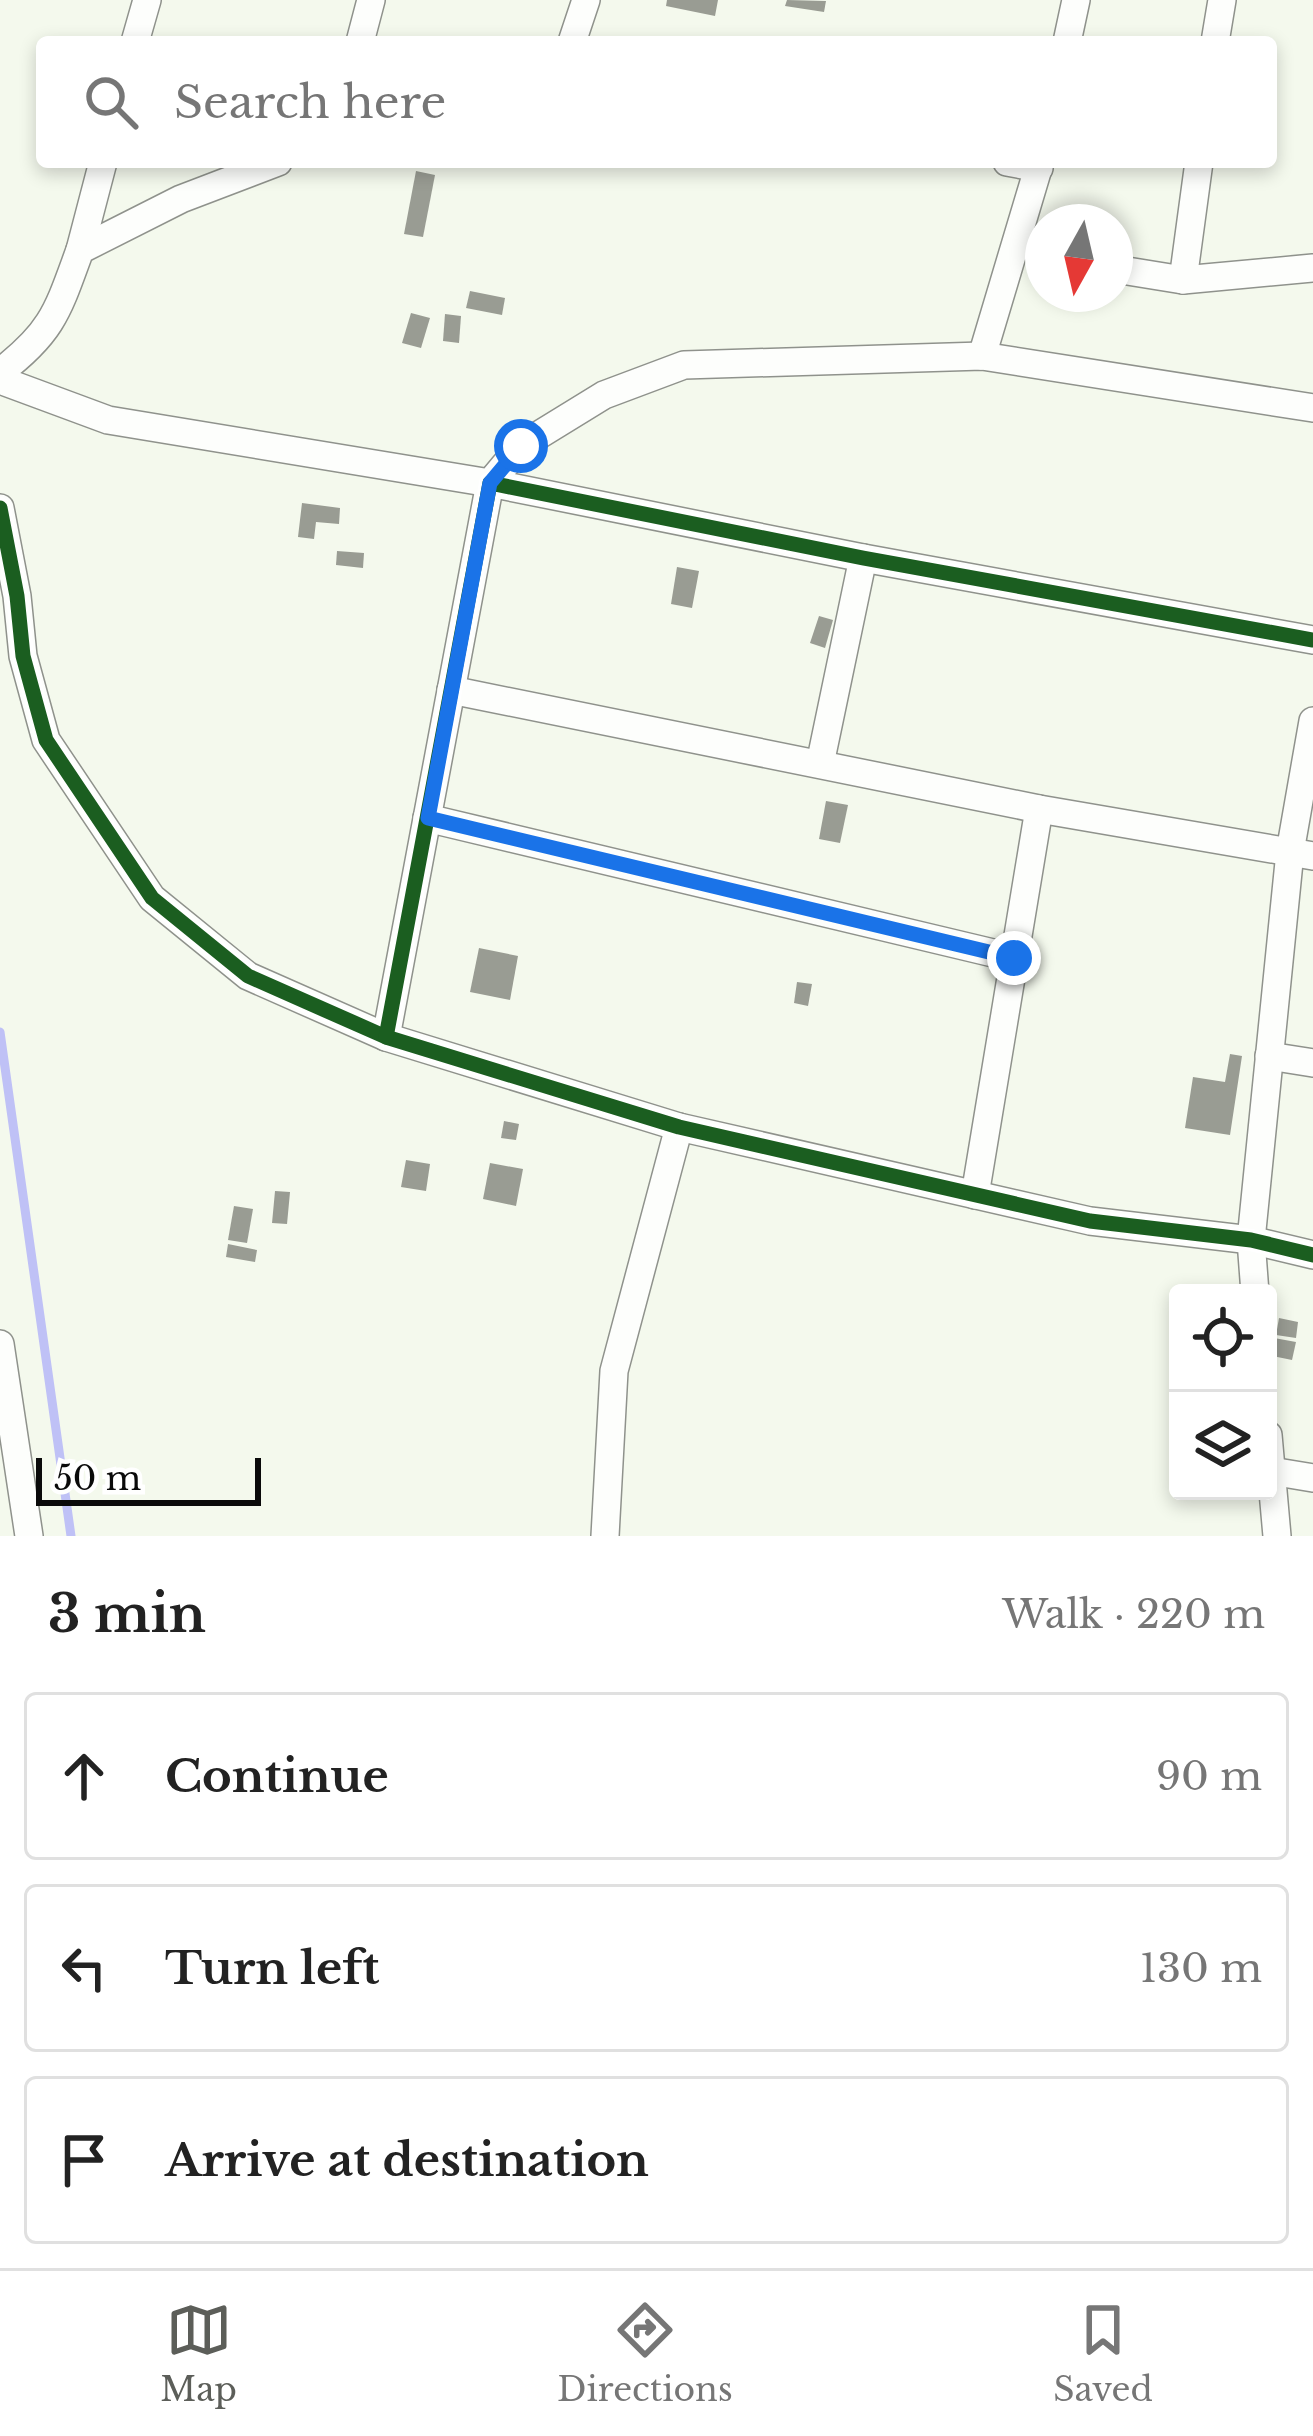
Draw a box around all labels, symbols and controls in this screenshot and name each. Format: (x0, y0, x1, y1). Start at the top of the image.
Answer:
search box (36, 36, 1277, 168)
icon: search (78, 69, 144, 135)
text: Search here (174, 74, 446, 130)
north arrow (1025, 204, 1133, 312)
route start (494, 419, 548, 473)
route end (987, 931, 1041, 985)
map controls (1169, 1284, 1277, 1500)
button: locate (1169, 1284, 1277, 1392)
button: layers (1169, 1392, 1277, 1500)
scale bar (36, 1452, 261, 1505)
text: 50 m (54, 1458, 141, 1499)
text: 3 min (48, 1583, 206, 1646)
text: Walk · 220 m (1002, 1590, 1265, 1639)
icon: ahead (51, 1743, 117, 1809)
text: Continue (165, 1748, 389, 1804)
text: 90 m (1156, 1752, 1262, 1801)
icon: left (51, 1935, 117, 2001)
text: Turn left (165, 1940, 379, 1996)
text: 130 m (1140, 1944, 1262, 1993)
icon: arrive (51, 2127, 117, 2193)
text: Arrive at destination (165, 2132, 649, 2188)
tab: Map (160, 2297, 237, 2410)
tab: Directions (557, 2297, 733, 2410)
tab: Saved (1053, 2297, 1153, 2410)

